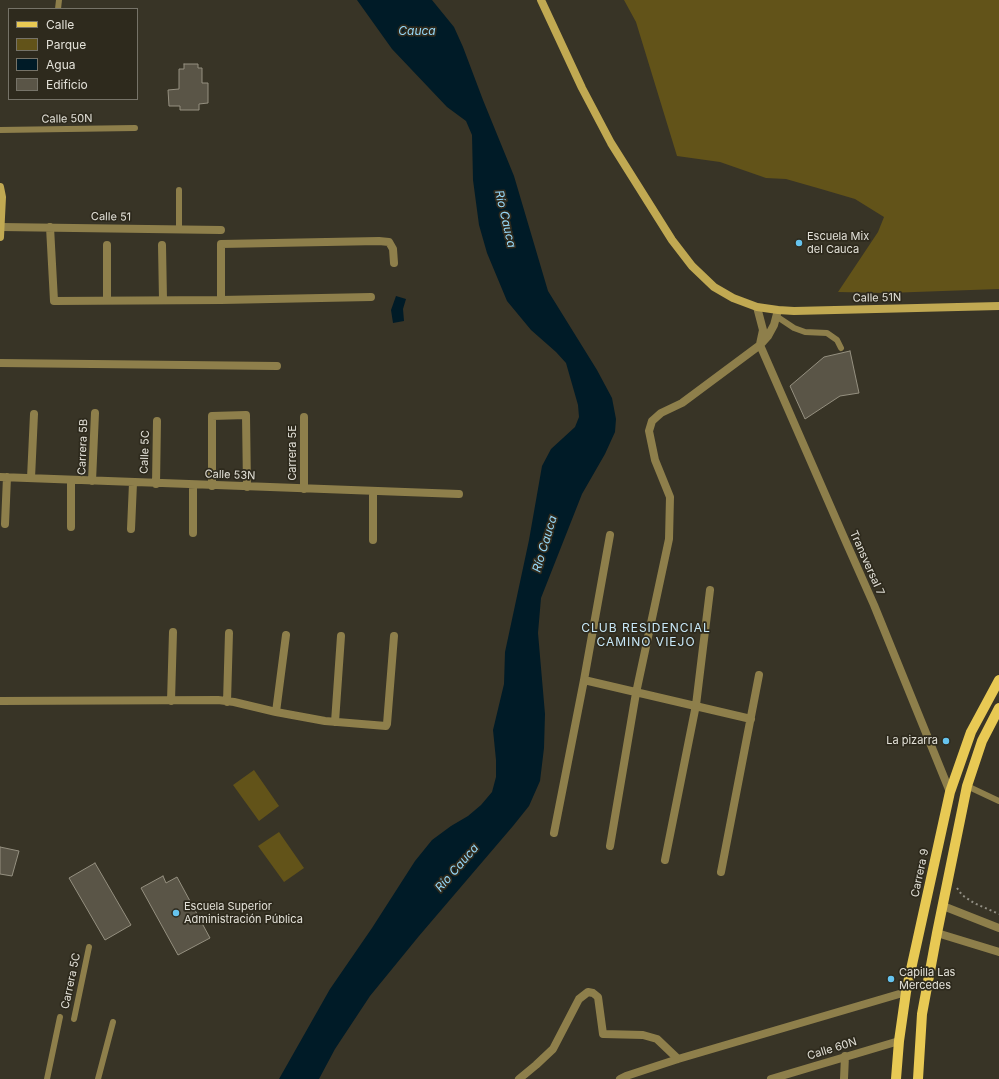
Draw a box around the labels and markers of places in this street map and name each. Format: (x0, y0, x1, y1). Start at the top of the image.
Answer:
place label: Escuela Mix del Cauca (807, 230, 869, 256)
marker: Escuela Mix del Cauca (794, 238, 804, 248)
place label: La pizarra (886, 734, 938, 748)
marker: La pizarra (941, 736, 951, 746)
place label: Escuela Superior Administración Pública (184, 900, 303, 926)
marker: Escuela Superior Administración Pública (171, 908, 181, 918)
place label: Capilla Las Mercedes (899, 966, 955, 992)
marker: Capilla Las Mercedes (886, 974, 896, 984)

